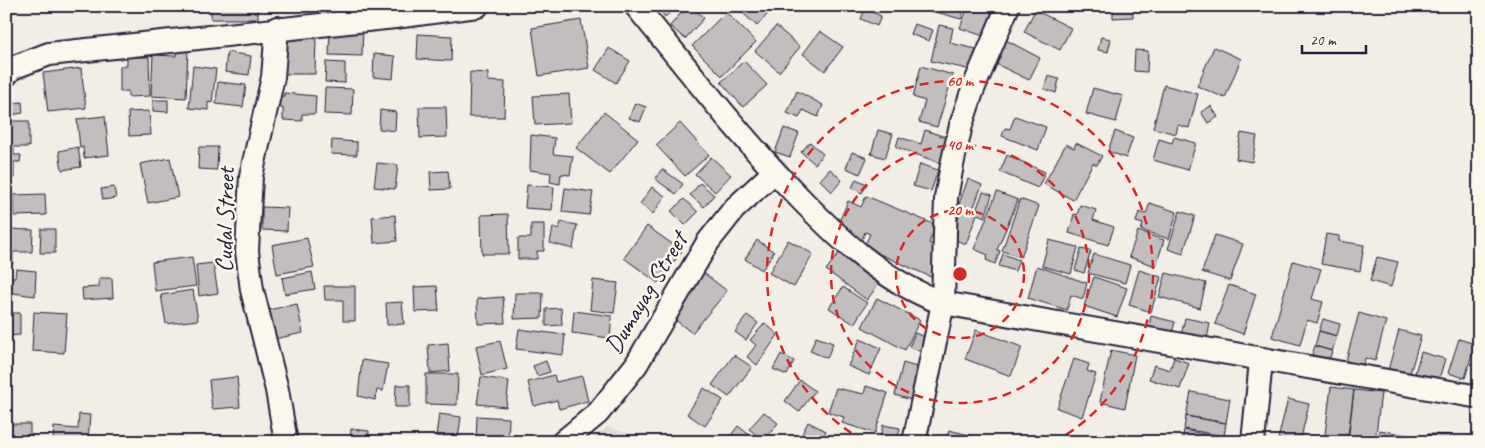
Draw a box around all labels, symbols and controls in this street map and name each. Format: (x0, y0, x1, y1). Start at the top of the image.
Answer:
scale bar (1302, 22, 1366, 54)
text: 20 m (1310, 31, 1337, 50)
text: 60 m (947, 72, 974, 91)
text: 40 m (947, 136, 974, 155)
street label: Cudal Street (208, 165, 242, 273)
text: 20 m (947, 201, 974, 220)
street label: Dumayag Street (597, 223, 697, 359)
centre of rings (951, 265, 969, 283)

